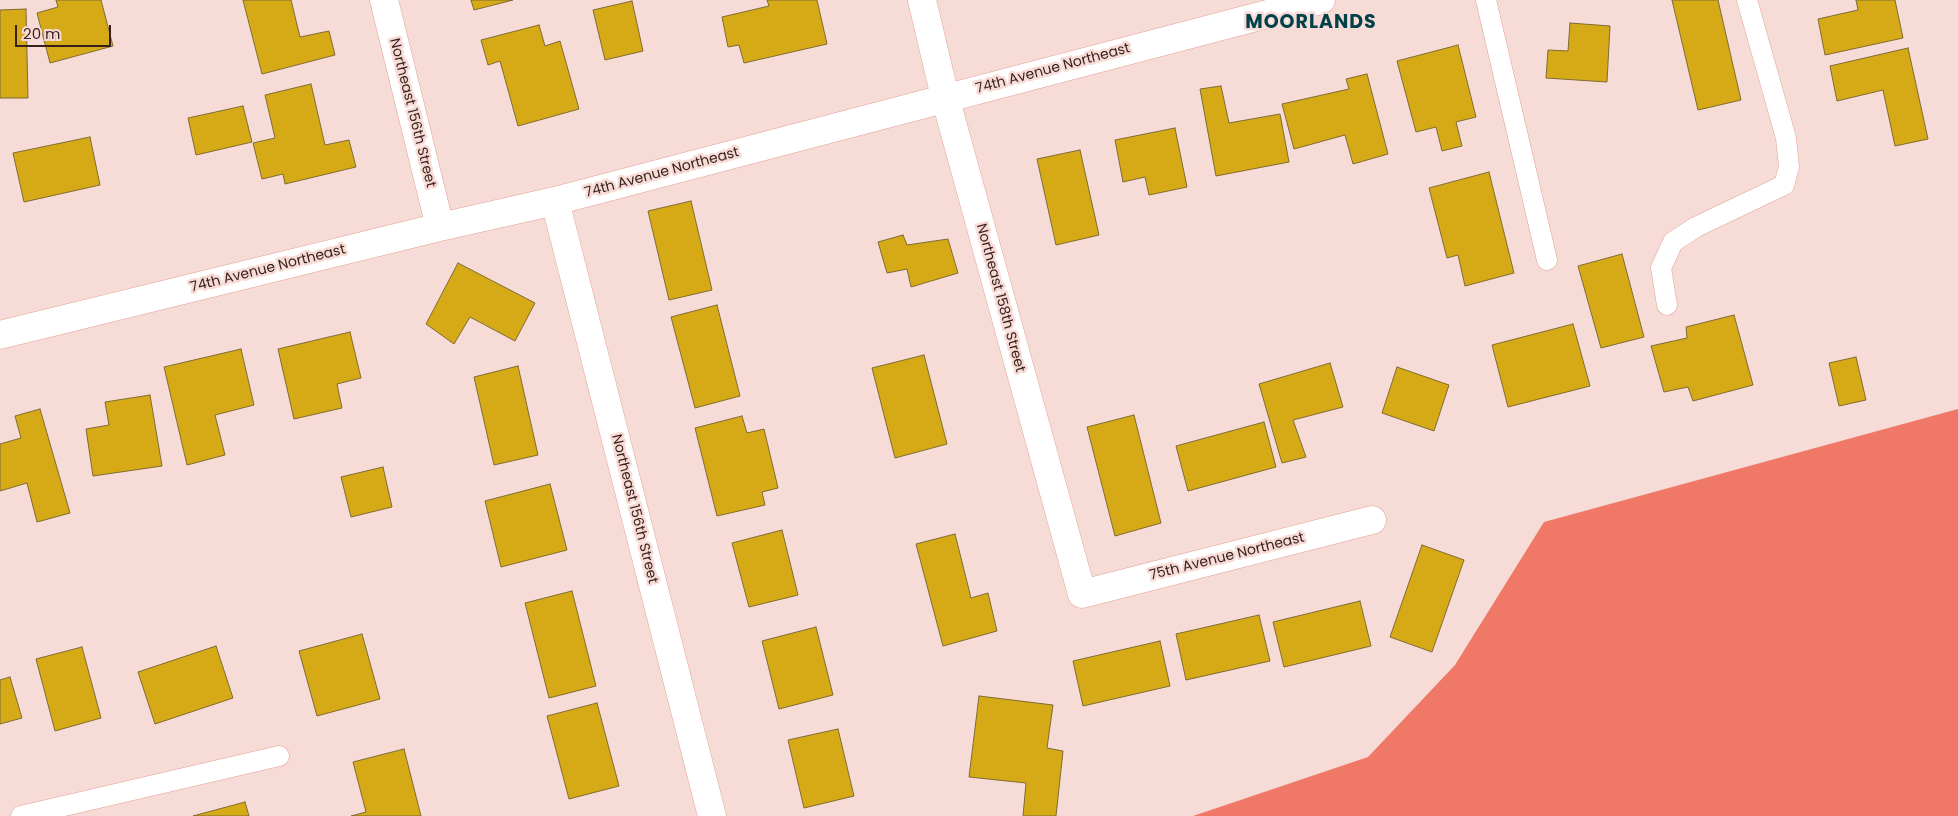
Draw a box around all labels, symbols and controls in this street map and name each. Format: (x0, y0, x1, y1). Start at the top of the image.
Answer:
district label: MOORLANDS (1244, 12, 1378, 34)
scale bar (18, 15, 114, 47)
text: 20 m (23, 23, 61, 44)
street label: Northeast 156th Street (385, 37, 439, 189)
street label: 74th Avenue Northeast (974, 40, 1132, 98)
street label: 74th Avenue Northeast (583, 144, 741, 202)
street label: Northeast 158th Street (972, 222, 1028, 374)
street label: 74th Avenue Northeast (189, 242, 347, 296)
street label: Northeast 156th Street (607, 433, 661, 585)
street label: 75th Avenue Northeast (1148, 530, 1306, 584)

